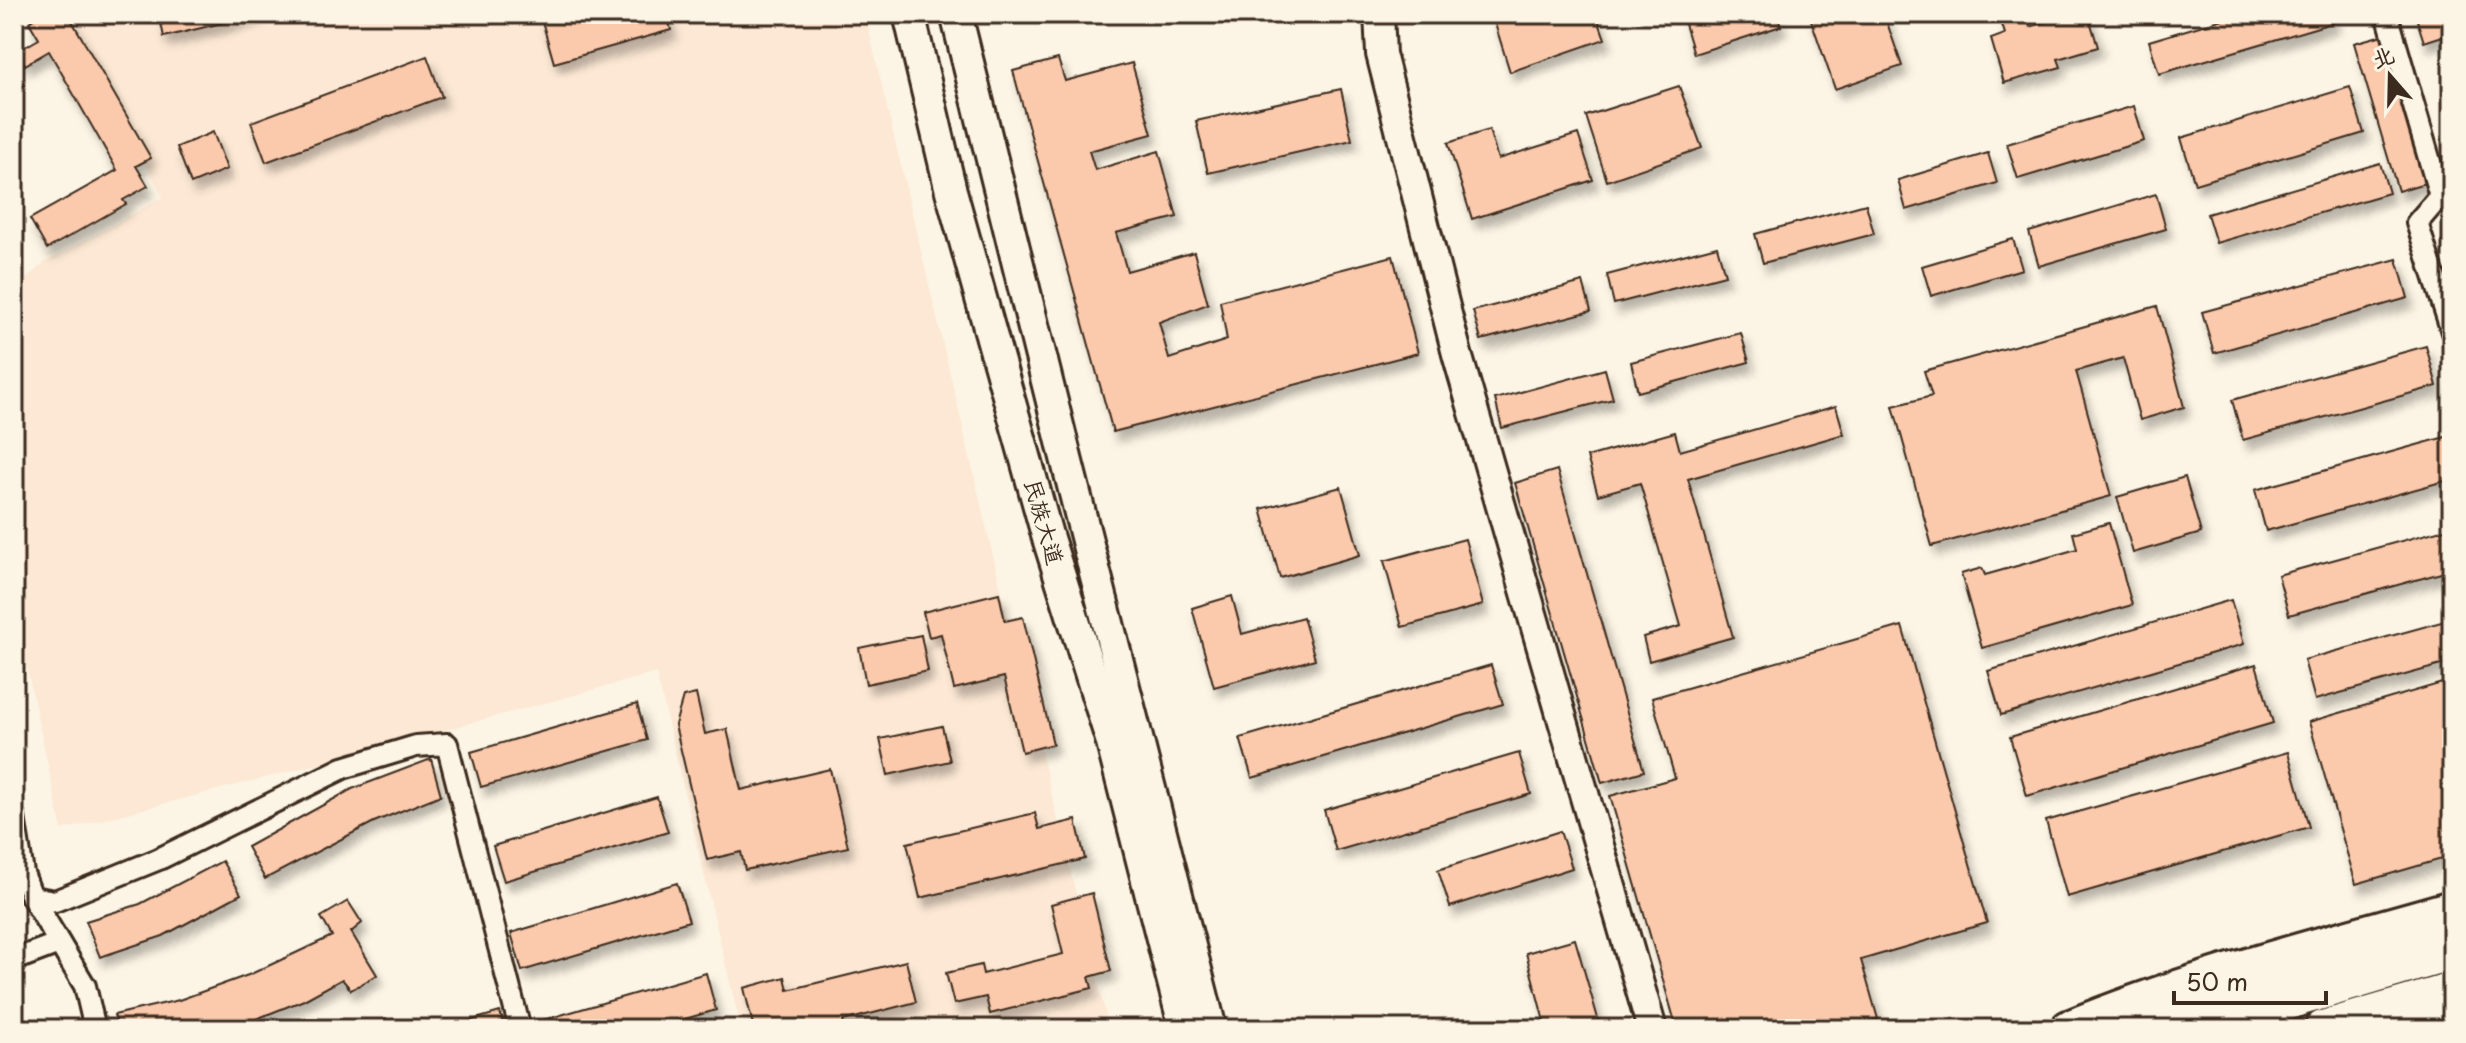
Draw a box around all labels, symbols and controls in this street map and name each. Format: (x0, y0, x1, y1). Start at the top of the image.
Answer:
north arrow (2350, 36, 2430, 116)
text: 北 (2367, 37, 2399, 75)
street label: 民族大道 (1017, 475, 1073, 568)
scale bar (2174, 955, 2326, 1005)
text: 50 m (2186, 963, 2248, 999)

